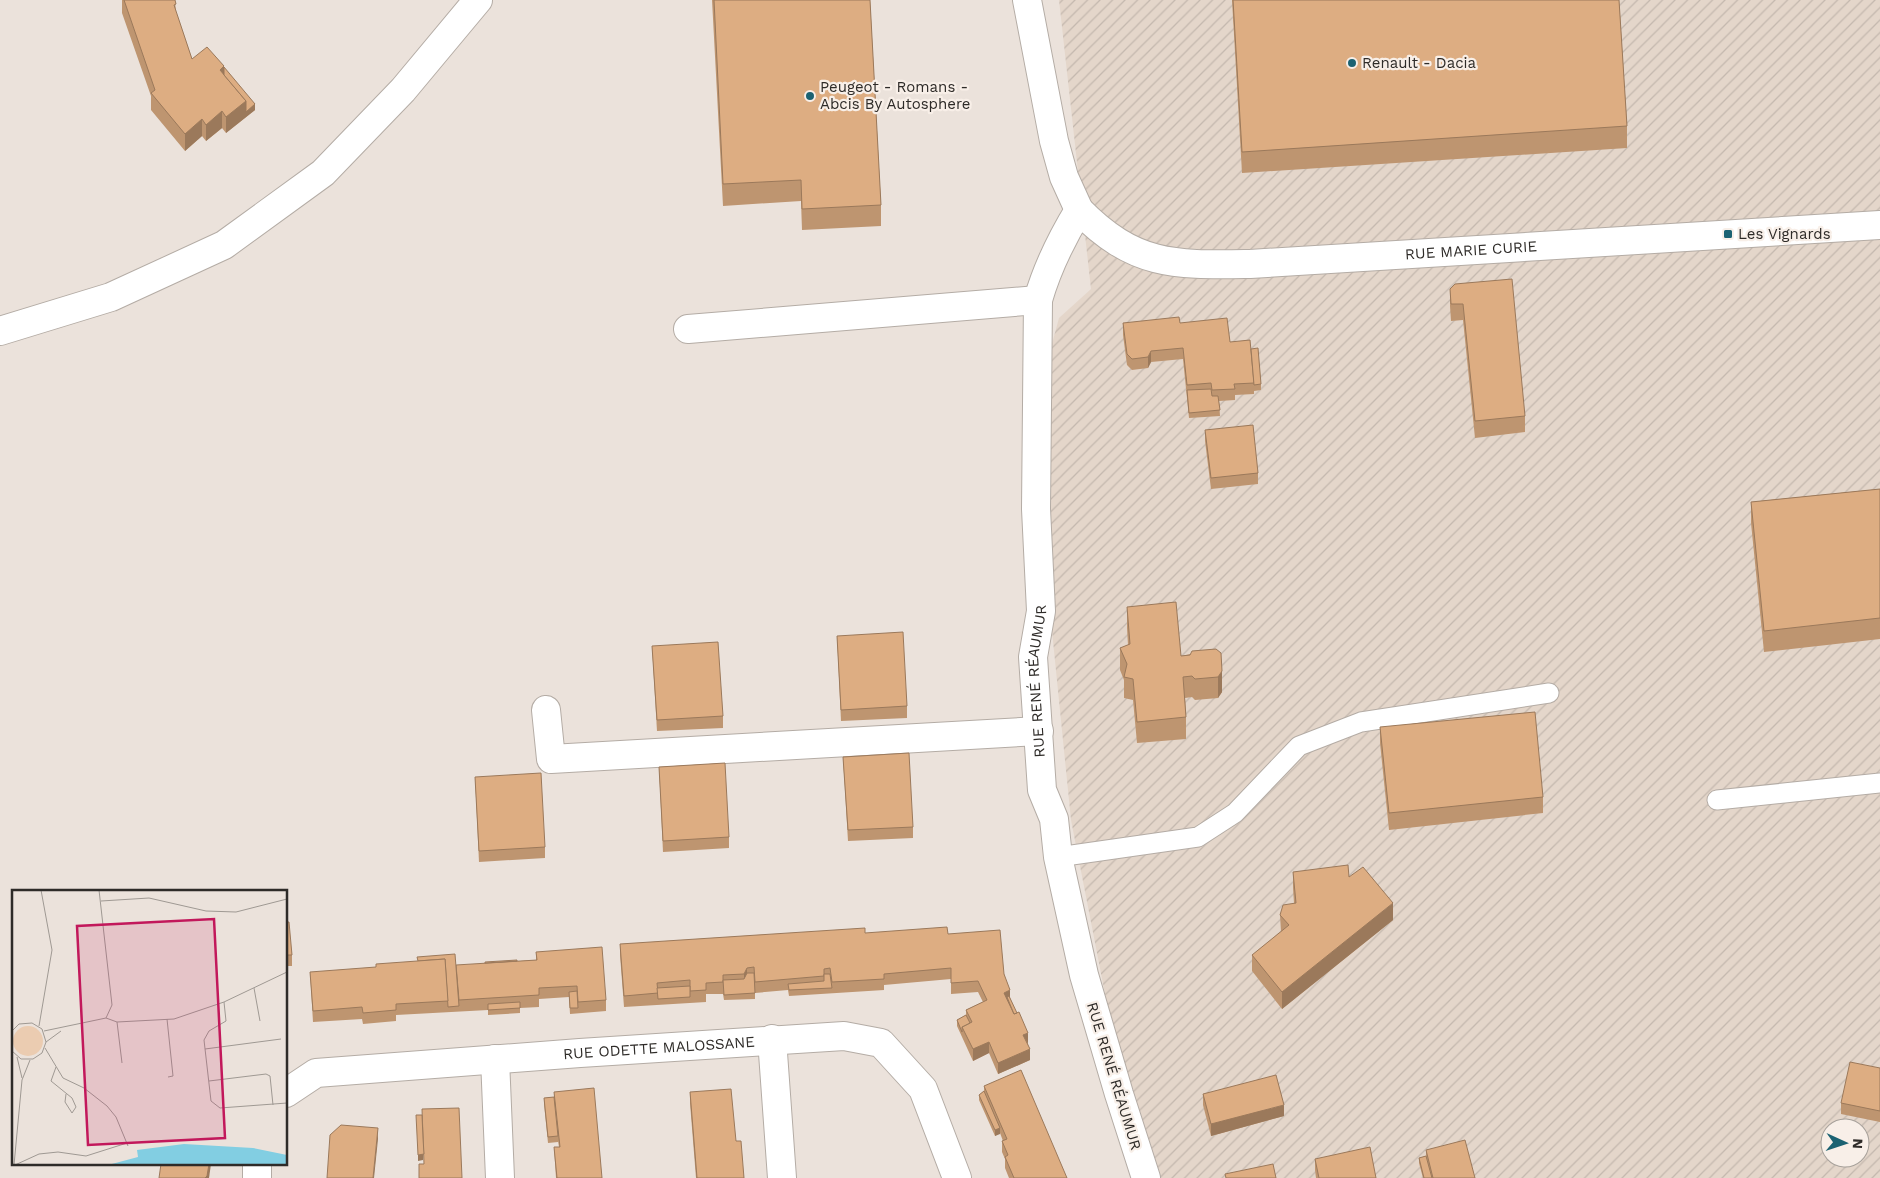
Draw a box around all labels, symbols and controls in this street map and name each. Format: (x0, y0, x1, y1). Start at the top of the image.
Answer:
place label: Renault - Dacia (1362, 54, 1477, 72)
marker: Renault - Dacia (1346, 57, 1358, 69)
place label: Peugeot - Romans - Abcis By Autosphere (820, 78, 970, 113)
marker: Peugeot - Romans - Abcis By Autosphere (804, 90, 816, 102)
place label: Les Vignards (1738, 225, 1831, 243)
marker: Les Vignards (1722, 228, 1734, 240)
street label: RUE MARIE CURIE (1405, 237, 1537, 263)
street label: RUE RENÉ RÉAUMUR (1024, 604, 1050, 758)
inset map (12, 890, 288, 1166)
street label: RUE RENÉ RÉAUMUR (1083, 1000, 1145, 1152)
street label: RUE ODETTE MALOSSANE (563, 1033, 755, 1063)
north arrow (1820, 1118, 1870, 1168)
text: N (1850, 1138, 1866, 1149)

